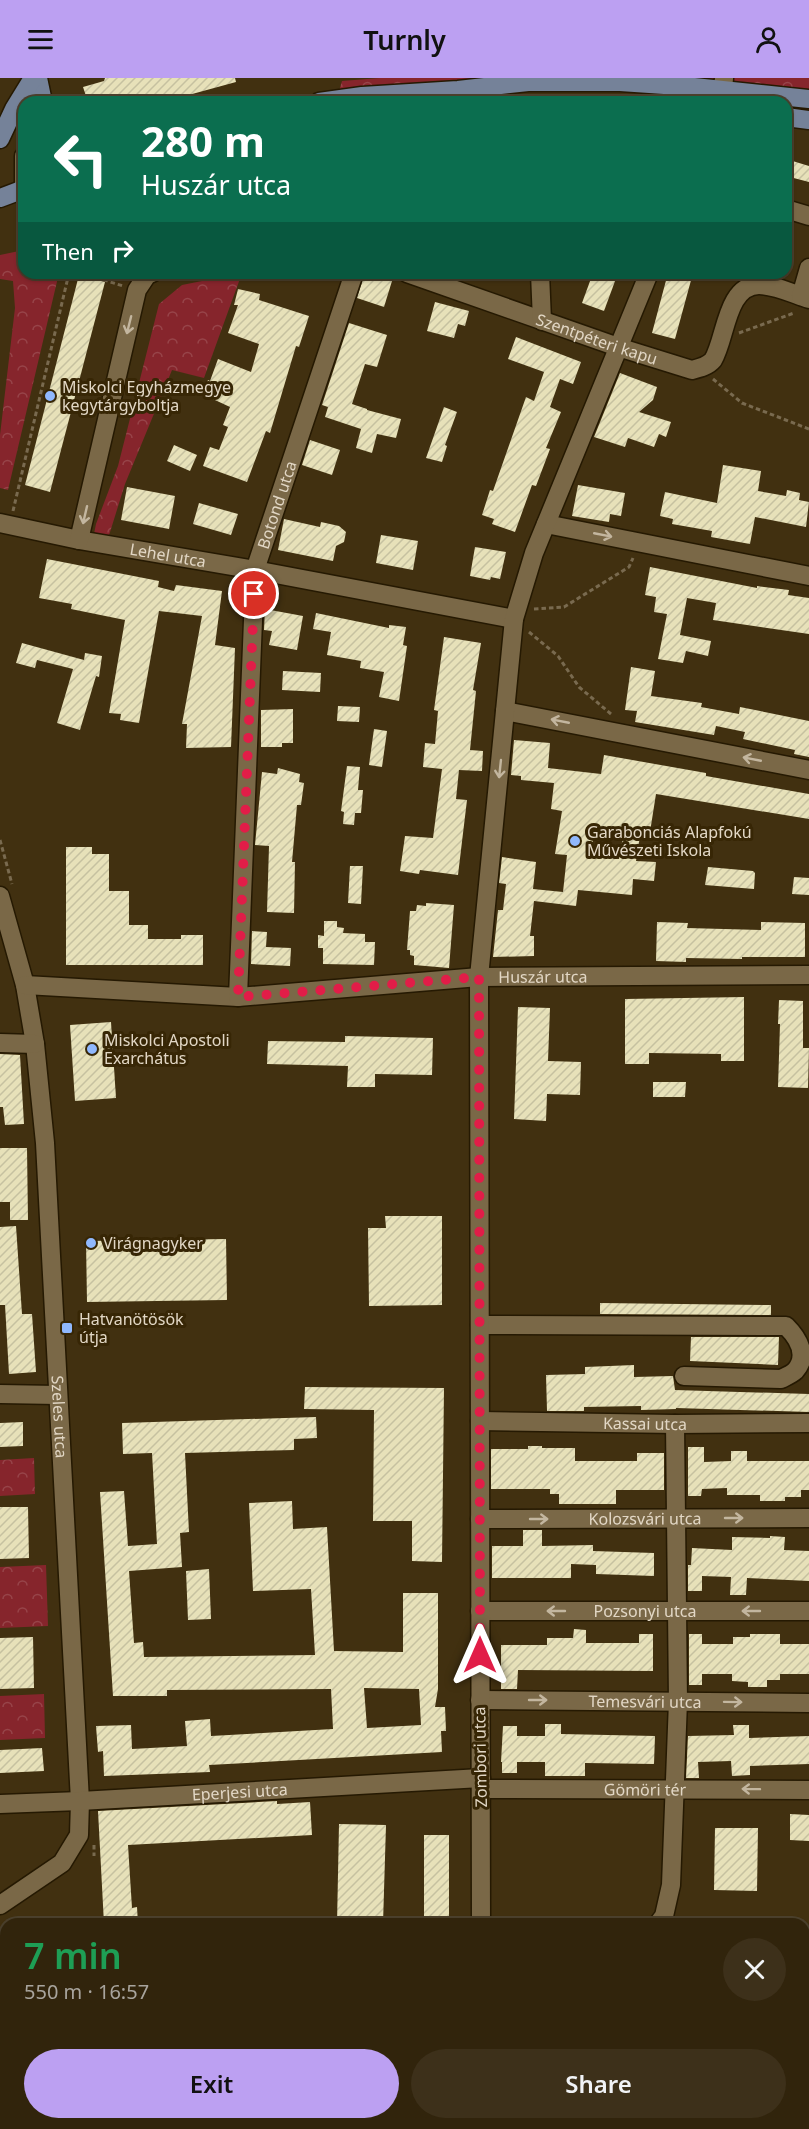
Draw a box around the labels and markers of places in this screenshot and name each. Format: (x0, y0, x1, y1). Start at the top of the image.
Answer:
place label: Miskolci Egyházmegye kegytárgyboltja (62, 376, 231, 416)
marker: Miskolci Egyházmegye kegytárgyboltja (43, 389, 57, 403)
pin (228, 568, 279, 619)
place label: Garabonciás Alapfokú Művészeti Iskola (587, 821, 752, 861)
marker: Garabonciás Alapfokú Művészeti Iskola (568, 834, 582, 848)
place label: Miskolci Apostoli Exarchátus (104, 1029, 230, 1069)
marker: Miskolci Apostoli Exarchátus (85, 1042, 99, 1056)
place label: Virágnagyker (103, 1232, 203, 1254)
marker: Virágnagyker (84, 1236, 98, 1250)
place label: Hatvanötösök útja (79, 1308, 184, 1348)
marker: Hatvanötösök útja (60, 1321, 74, 1335)

